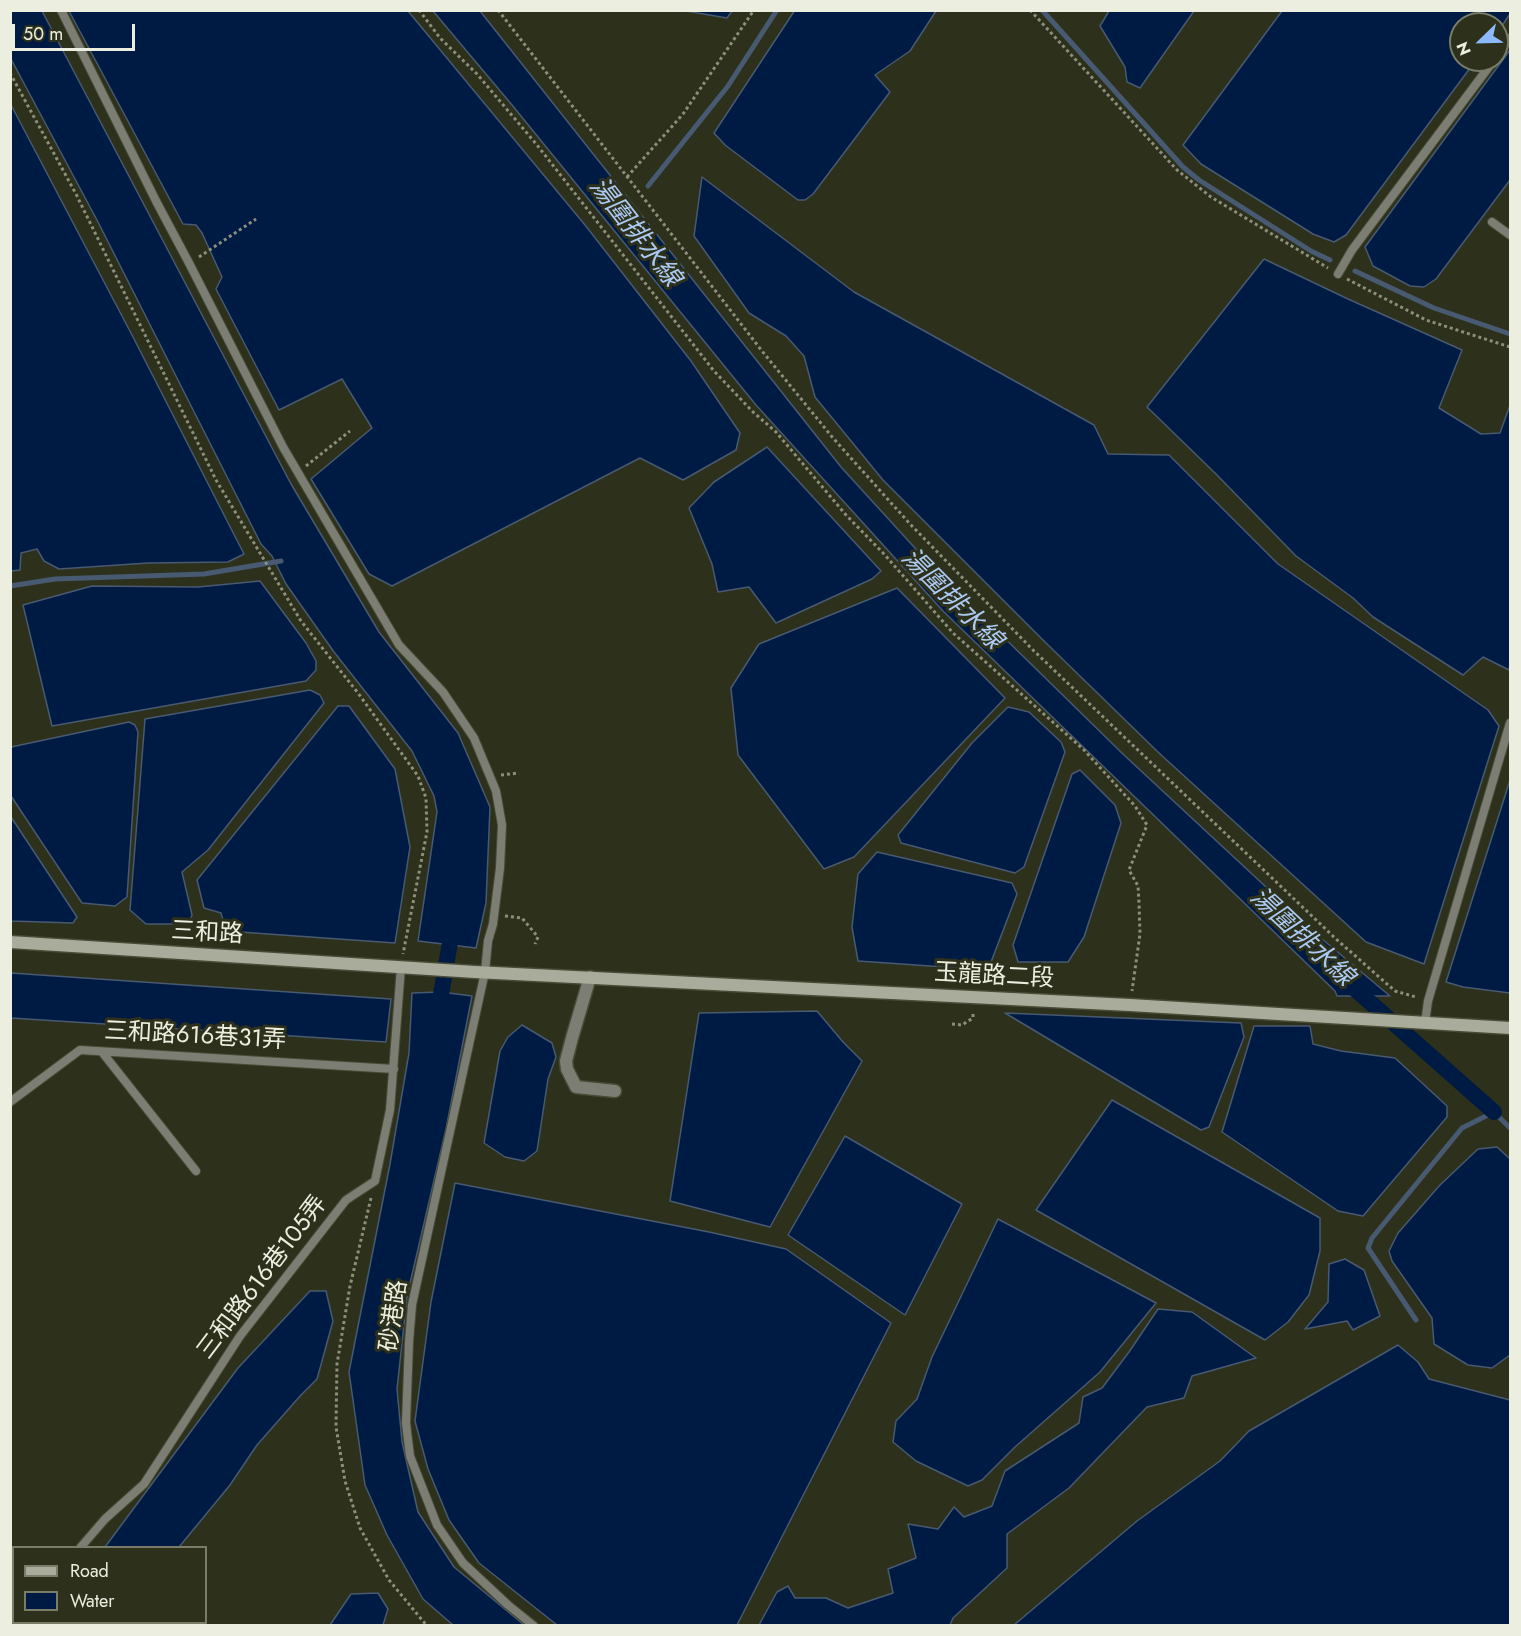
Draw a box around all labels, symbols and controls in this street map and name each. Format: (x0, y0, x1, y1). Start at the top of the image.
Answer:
scale bar (15, 12, 138, 50)
north arrow (1449, 12, 1509, 72)
text: 50 m (23, 21, 63, 47)
text: N (1451, 38, 1477, 59)
water label: 湯圍排水線 (582, 172, 686, 294)
water label: 湯圍排水線 (894, 543, 1008, 657)
water label: 湯圍排水線 (1243, 882, 1359, 994)
street label: 三和路 (170, 918, 244, 950)
street label: 玉龍路二段 (933, 959, 1055, 995)
street label: 三和路616巷31弄 (103, 1018, 287, 1056)
street label: 三和路616巷105弄 (192, 1191, 334, 1365)
street label: 砂港路 (376, 1278, 414, 1354)
legend (12, 1546, 207, 1624)
text: Road (70, 1558, 109, 1584)
text: Water (70, 1588, 114, 1614)

